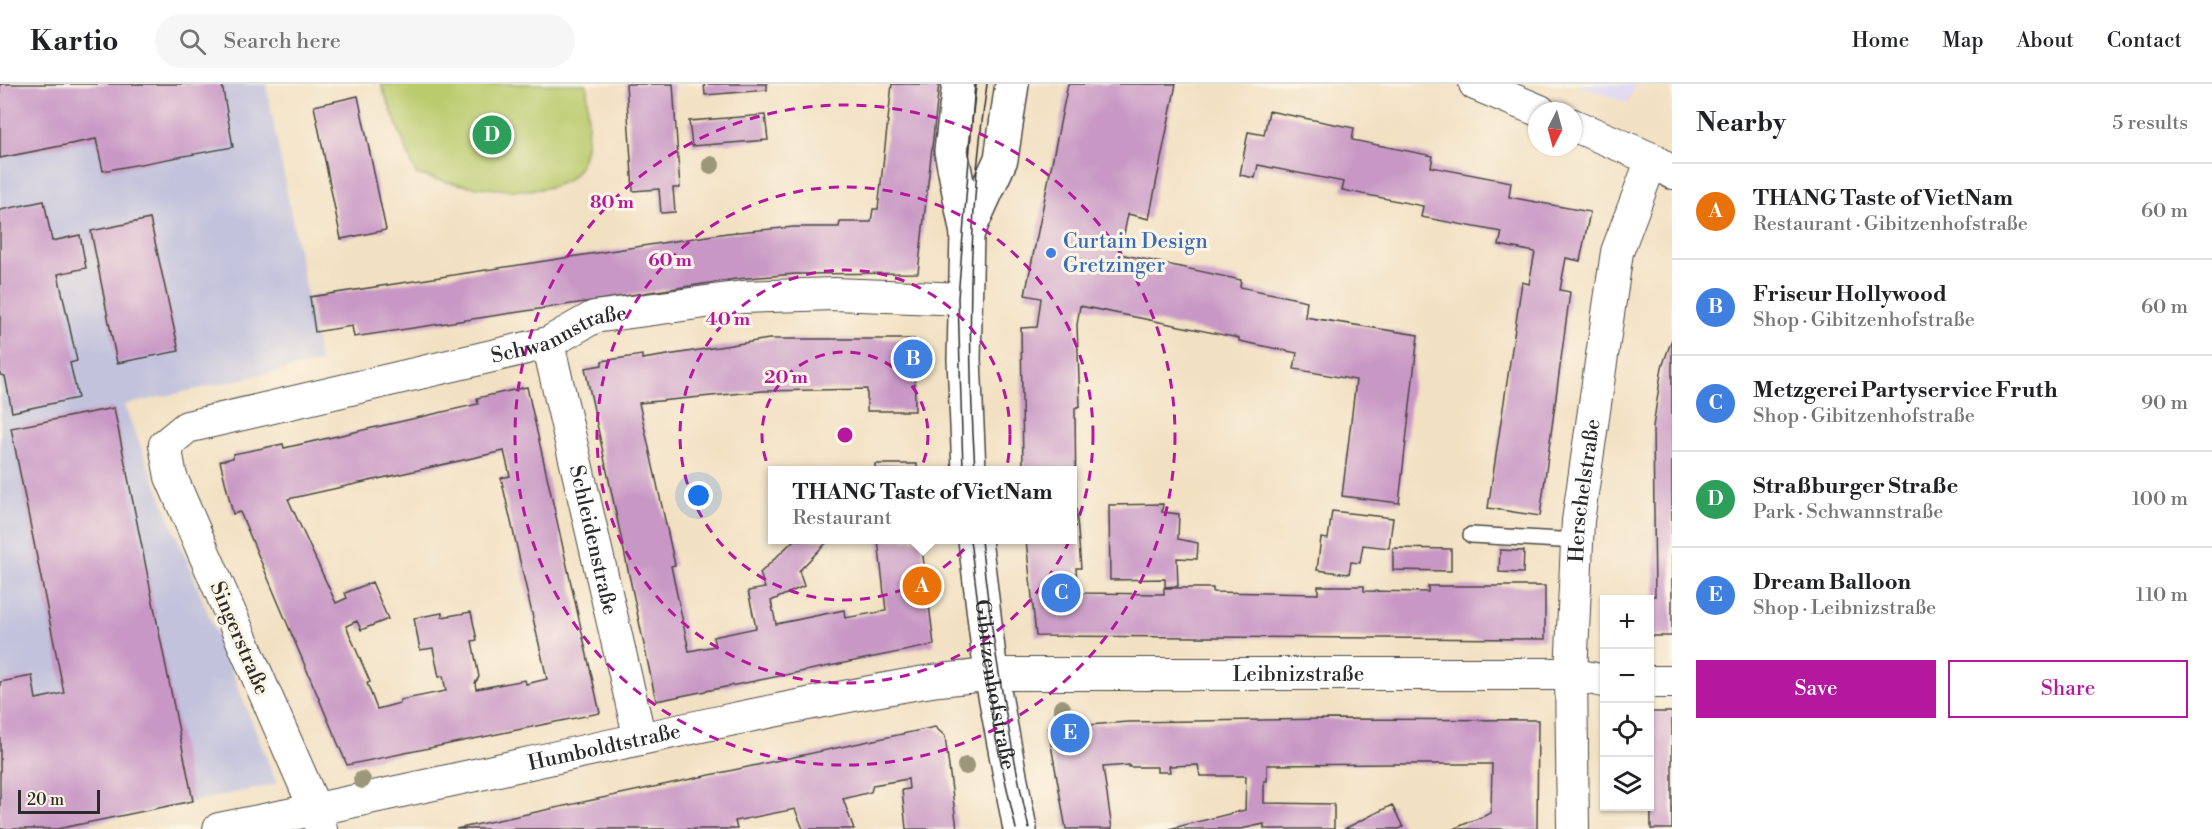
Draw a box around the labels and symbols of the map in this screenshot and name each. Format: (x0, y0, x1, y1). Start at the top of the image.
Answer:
north arrow (1528, 102, 1582, 156)
pin: D (472, 112, 512, 158)
text: 80 m (590, 191, 635, 214)
place label: Curtain Design Gretzinger (1063, 229, 1208, 279)
marker: Curtain Design Gretzinger (1044, 246, 1058, 260)
text: 60 m (648, 249, 692, 272)
street label: Schwannstraße (488, 301, 628, 370)
text: 40 m (706, 308, 751, 331)
pin: B (894, 336, 932, 382)
text: 20 m (764, 366, 808, 389)
street label: Herschelstraße (1564, 417, 1607, 563)
centre of rings (835, 425, 855, 445)
street label: Schleidenstraße (563, 463, 623, 617)
your location (684, 481, 713, 510)
pin: A (902, 564, 942, 608)
pin: C (1042, 570, 1080, 616)
street label: Singerstraße (204, 578, 275, 699)
street label: Gibitzenhofstraße (968, 598, 1021, 772)
street label: Leibnizstraße (1232, 662, 1364, 688)
pin: E (1050, 710, 1090, 756)
street label: Humboldtstraße (526, 719, 683, 777)
scale bar (18, 787, 100, 814)

